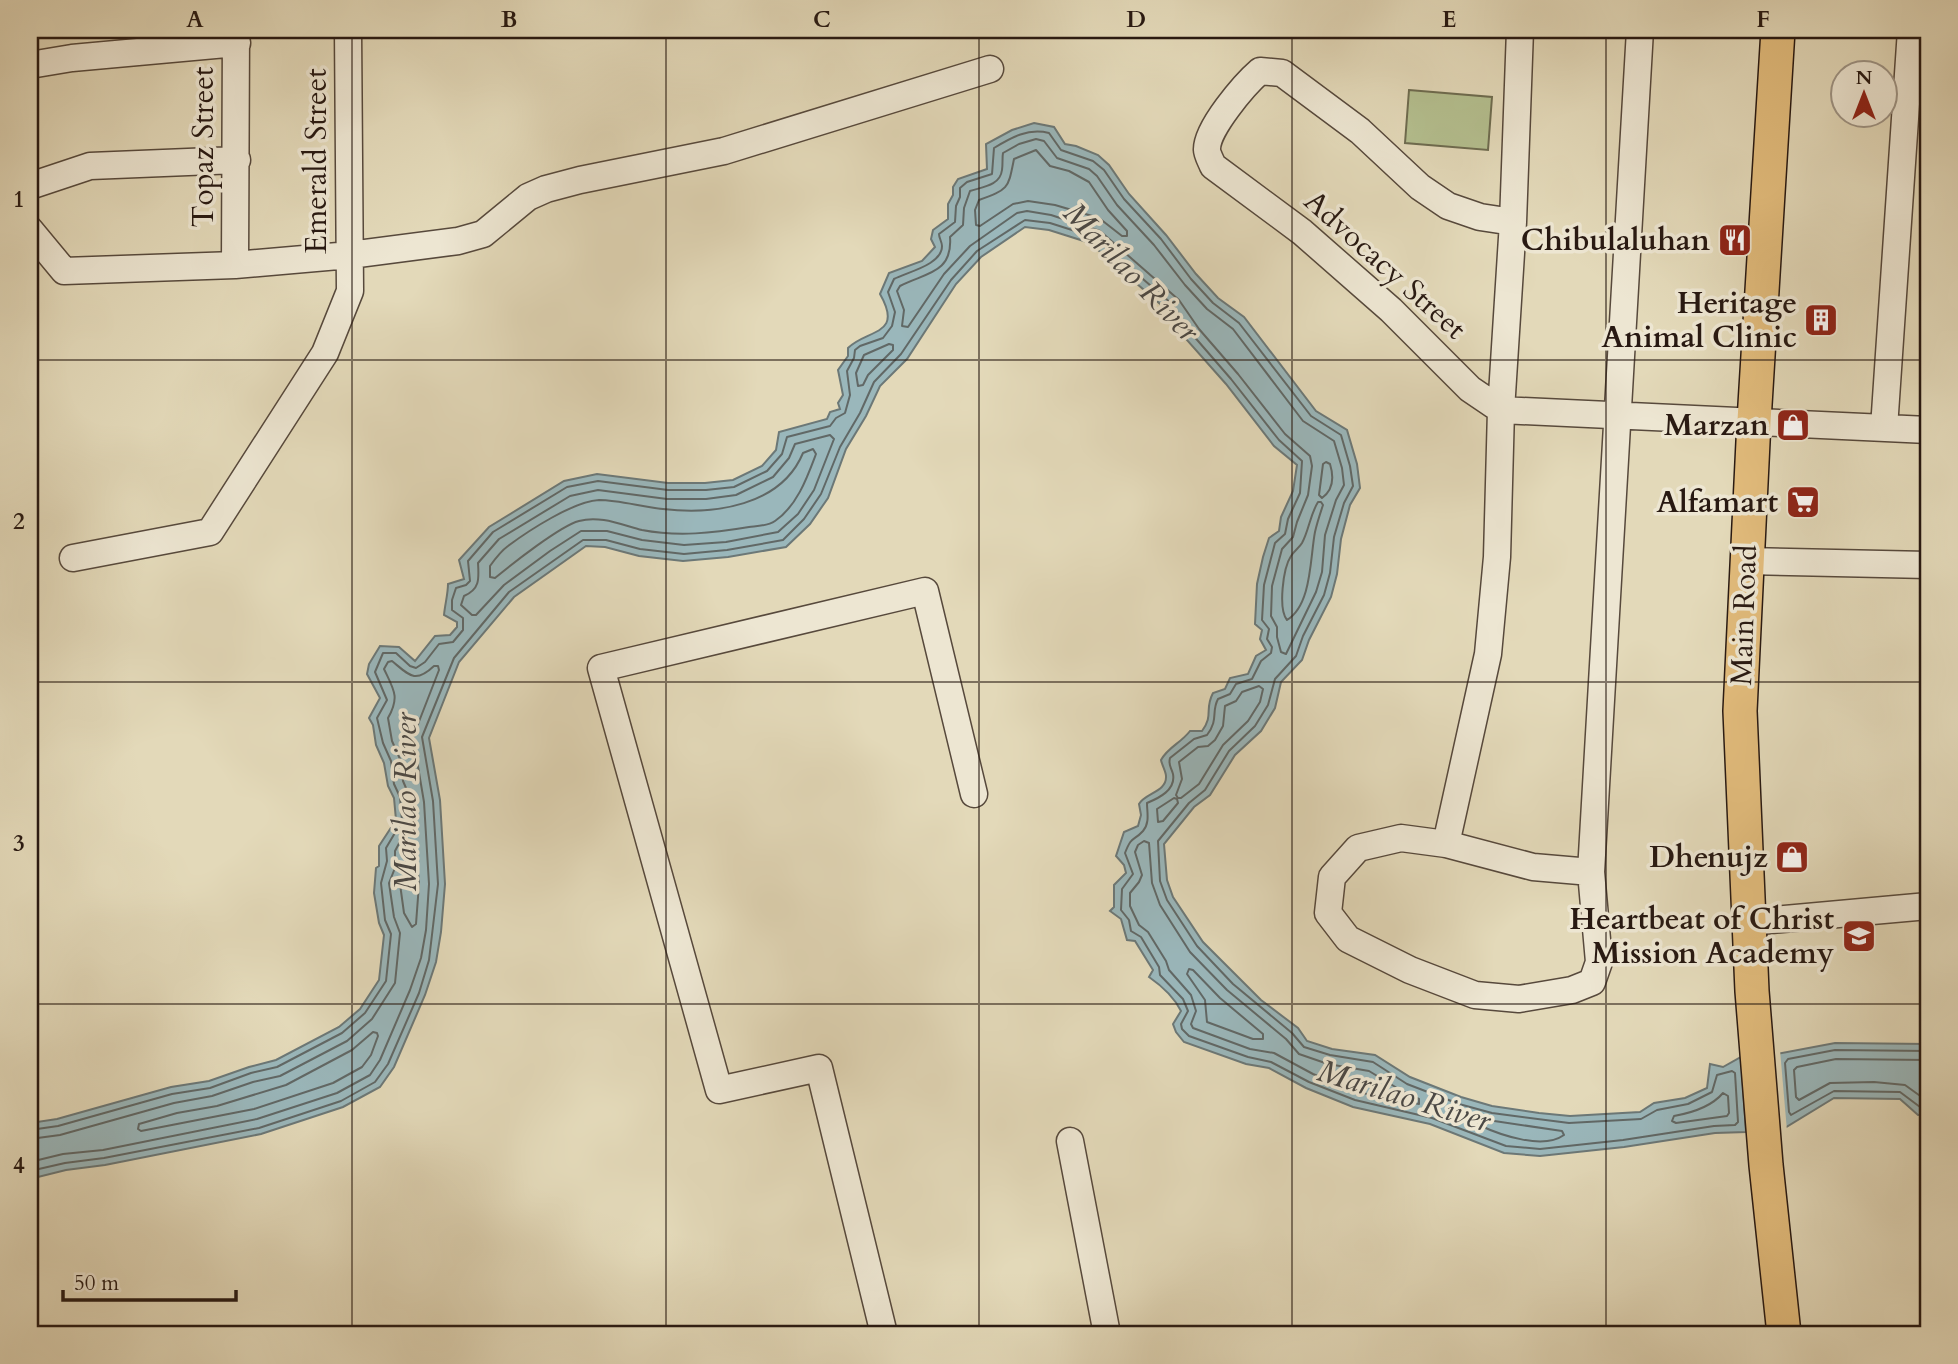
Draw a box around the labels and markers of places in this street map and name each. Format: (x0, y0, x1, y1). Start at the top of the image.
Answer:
place label: Chibulaluhan (1521, 220, 1710, 261)
restaurant icon: Chibulaluhan (1716, 221, 1754, 259)
place label: Heritage Animal Clinic (1601, 283, 1797, 358)
building icon: Heritage Animal Clinic (1802, 301, 1840, 339)
place label: Marzan (1664, 405, 1769, 446)
shop icon: Marzan (1774, 406, 1812, 444)
place label: Alfamart (1656, 482, 1778, 523)
supermarket icon: Alfamart (1784, 483, 1822, 521)
place label: Dhenujz (1649, 837, 1768, 878)
shop icon: Dhenujz (1773, 838, 1811, 876)
place label: Heartbeat of Christ Mission Academy (1570, 899, 1834, 974)
school or university icon: Heartbeat of Christ Mission Academy (1840, 917, 1878, 955)

